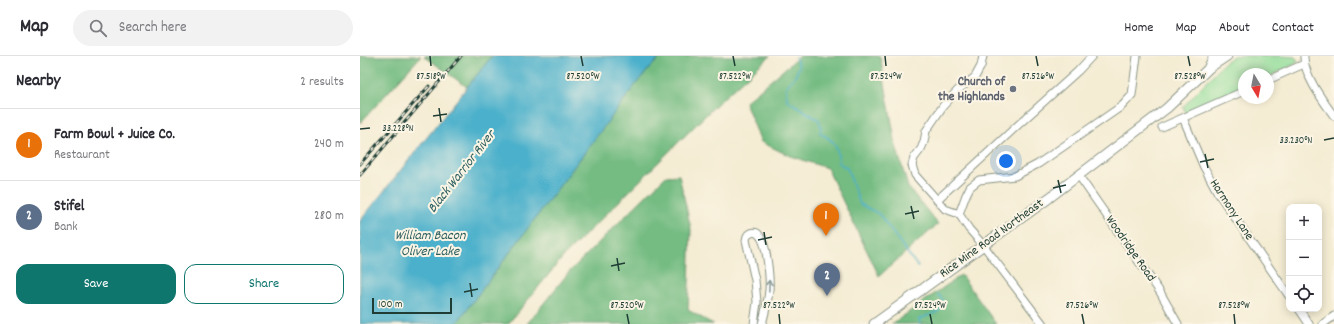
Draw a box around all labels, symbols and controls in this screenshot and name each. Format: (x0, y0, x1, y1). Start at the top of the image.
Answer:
search box (73, 10, 353, 46)
text: Map (20, 14, 49, 41)
icon: search (87, 17, 109, 39)
text: Search here (119, 17, 187, 39)
text: Home (1124, 18, 1153, 38)
text: Map (1175, 18, 1197, 38)
text: About (1219, 18, 1250, 38)
text: Contact (1272, 18, 1314, 38)
north arrow (1238, 68, 1274, 104)
text: Nearby (16, 70, 60, 94)
text: 87.518°W (416, 70, 446, 84)
text: 87.520°W (567, 70, 600, 84)
text: 87.522°W (719, 70, 751, 84)
text: 87.524°W (870, 70, 902, 84)
text: 87.526°W (1022, 70, 1054, 84)
text: 87.528°W (1174, 70, 1206, 84)
text: 2 results (300, 73, 344, 92)
place label: Church of the Highlands (938, 73, 1006, 107)
marker: Church of the Highlands (1008, 84, 1018, 94)
text: 33.228°N (382, 122, 414, 136)
text: Farm Bowl + Juice Co. (54, 124, 175, 146)
water label: Black Warrior River (423, 125, 502, 218)
text: 33.230°N (1280, 134, 1313, 148)
text: 1 (28, 135, 30, 154)
text: 240 m (314, 135, 344, 154)
text: Restaurant (54, 146, 110, 165)
your location (996, 151, 1016, 171)
street label: Harmony Lane (1204, 176, 1258, 245)
street label: Rice Mine Road Northeast (936, 195, 1048, 283)
text: Stifel (54, 196, 84, 218)
pin: 1 (813, 203, 839, 236)
map controls (1286, 204, 1322, 312)
button: + (1286, 204, 1322, 240)
text: 2 (26, 207, 32, 226)
text: 280 m (314, 207, 344, 226)
street label: Woodridge Road (1100, 212, 1160, 286)
text: Bank (54, 218, 78, 237)
water label: William Bacon Oliver Lake (395, 226, 466, 262)
button: − (1286, 240, 1322, 276)
pin: 2 (814, 263, 840, 296)
button: Save (16, 264, 176, 304)
button: Share (184, 264, 344, 304)
button: locate (1286, 276, 1322, 312)
one-way arrow (765, 280, 773, 293)
scale bar (372, 296, 452, 315)
text: 100 m (378, 297, 402, 313)
text: 87.520°W (611, 299, 644, 313)
text: 87.522°W (763, 299, 795, 313)
text: 87.524°W (914, 299, 946, 313)
text: 87.526°W (1066, 299, 1098, 313)
text: 87.528°W (1218, 299, 1250, 313)

